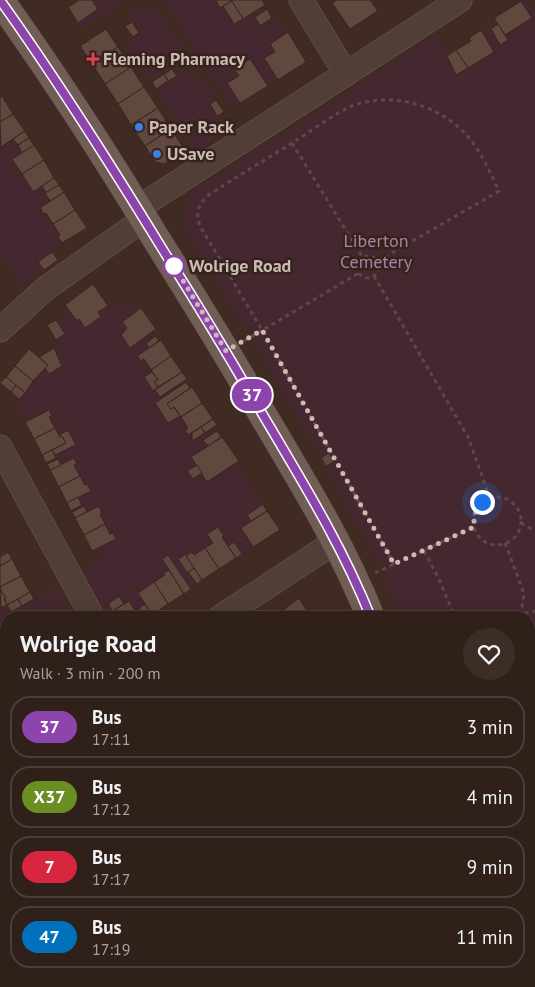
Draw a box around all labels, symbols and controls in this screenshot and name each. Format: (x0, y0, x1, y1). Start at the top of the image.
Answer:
place label: Fleming Pharmacy (103, 47, 245, 70)
marker: Fleming Pharmacy (87, 53, 99, 65)
place label: Paper Rack (149, 115, 234, 138)
marker: Paper Rack (133, 121, 145, 133)
place label: USave (167, 142, 214, 165)
marker: USave (151, 148, 163, 160)
park label: Liberton Cemetery (340, 229, 413, 273)
place label: Wolrige Road (189, 254, 291, 277)
marker: Wolrige Road (163, 255, 185, 277)
line badge: 37 (230, 379, 274, 411)
text: 37 (242, 383, 262, 406)
your location (470, 490, 495, 515)
text: Wolrige Road (20, 628, 156, 659)
button: heart (463, 628, 515, 680)
text: Walk · 3 min · 200 m (20, 663, 160, 683)
text: Bus (92, 705, 121, 729)
text: 37 (39, 715, 60, 738)
text: 3 min (467, 715, 513, 739)
text: 17:11 (92, 729, 130, 749)
text: Bus (92, 775, 121, 799)
text: X37 (34, 785, 65, 808)
text: 4 min (467, 785, 513, 809)
text: 17:12 (92, 799, 130, 819)
text: Bus (92, 845, 121, 869)
text: 7 (44, 855, 55, 878)
text: 9 min (467, 855, 513, 879)
text: 17:17 (92, 869, 130, 889)
text: Bus (92, 915, 121, 939)
text: 47 (39, 925, 60, 948)
text: 11 min (456, 925, 513, 949)
text: 17:19 (92, 939, 130, 959)

